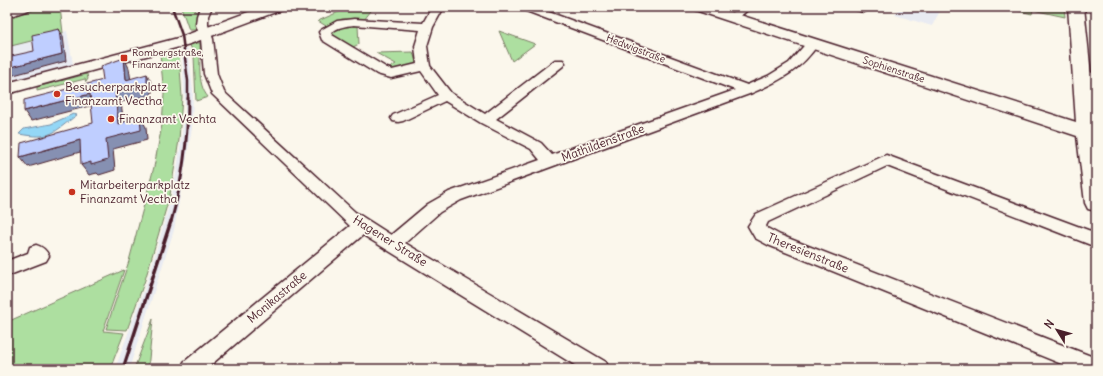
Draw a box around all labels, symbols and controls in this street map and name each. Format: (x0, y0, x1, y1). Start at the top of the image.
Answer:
street label: Hedwigstraße (604, 31, 667, 66)
place label: Rombergstraße, Finanzamt (132, 46, 204, 71)
marker: Rombergstraße, Finanzamt (119, 53, 129, 63)
street label: Sophienstraße (861, 53, 927, 86)
place label: Besucherparkplatz Finanzamt Vectha (65, 79, 167, 108)
marker: Besucherparkplatz Finanzamt Vectha (52, 89, 62, 99)
place label: Finanzamt Vechta (119, 111, 217, 126)
marker: Finanzamt Vechta (106, 114, 116, 124)
street label: Mathildenstraße (559, 121, 646, 165)
place label: Mitarbeiterparkplatz Finanzamt Vectha (80, 177, 190, 206)
marker: Mitarbeiterparkplatz Finanzamt Vectha (67, 187, 77, 197)
street label: Hagener Straße (350, 212, 430, 269)
street label: Theresienstraße (765, 229, 851, 276)
street label: Monikastraße (244, 267, 309, 326)
north arrow (1037, 310, 1077, 350)
text: N (1041, 317, 1057, 331)

